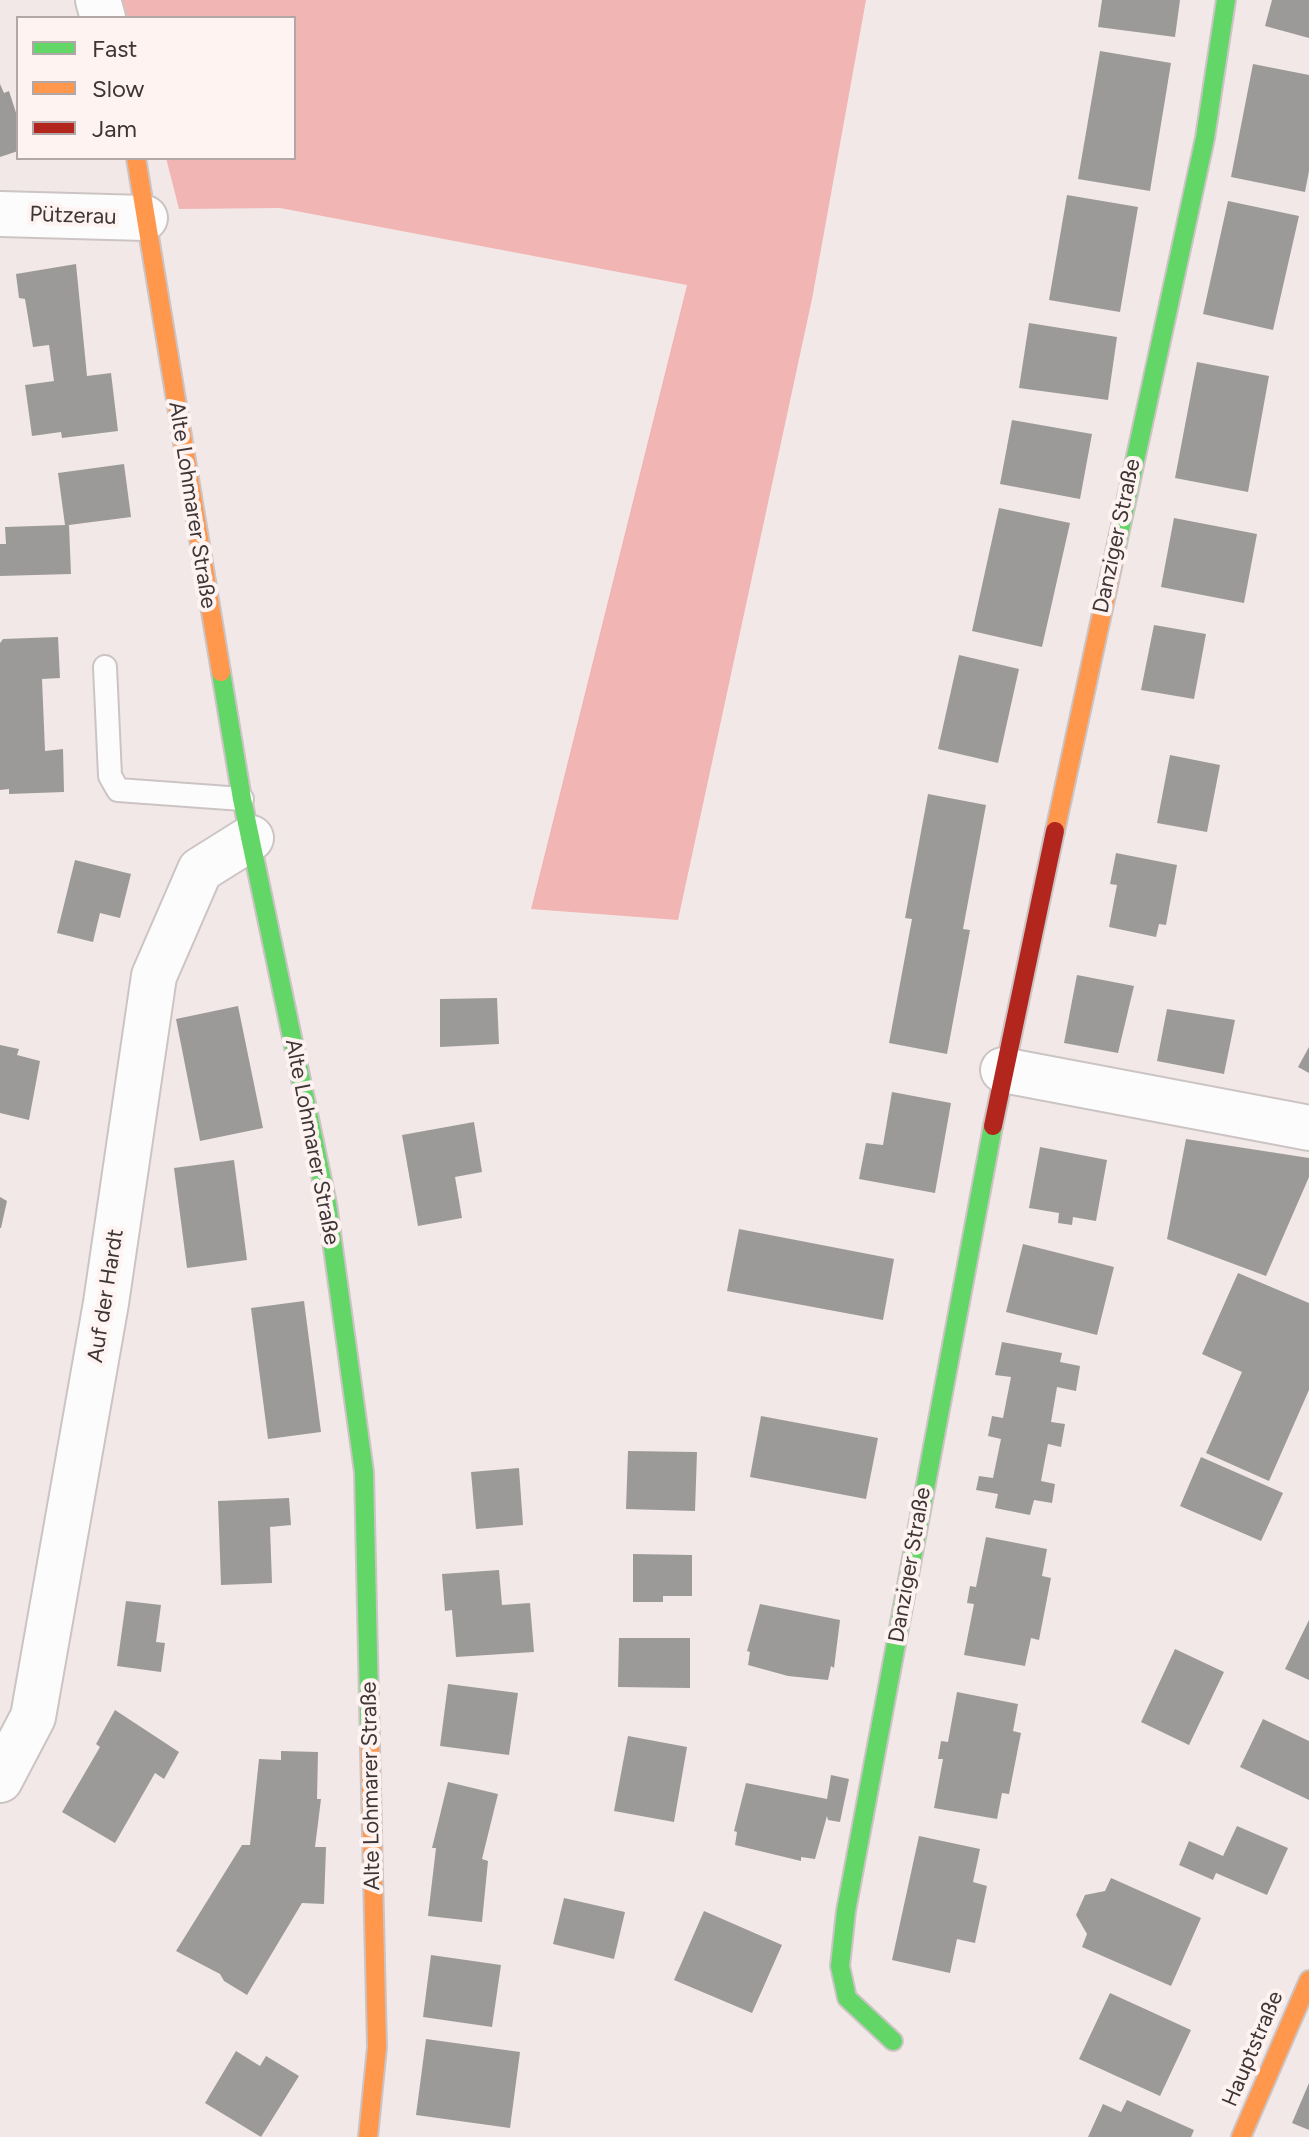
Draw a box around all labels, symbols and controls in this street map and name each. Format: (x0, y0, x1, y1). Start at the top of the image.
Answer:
legend (16, 16, 296, 160)
text: Fast (92, 34, 137, 63)
text: Slow (92, 74, 144, 103)
text: Jam (92, 114, 137, 143)
street label: Pützerau (29, 201, 117, 231)
street label: Alte Lohmarer Straße (163, 400, 221, 610)
street label: Danziger Straße (1088, 456, 1146, 616)
street label: Alte Lohmarer Straße (279, 1037, 345, 1247)
street label: Auf der Hardt (82, 1227, 130, 1365)
street label: Danziger Straße (883, 1485, 937, 1645)
street label: Alte Lohmarer Straße (356, 1681, 386, 1891)
street label: Hauptstraße (1217, 1987, 1289, 2111)

